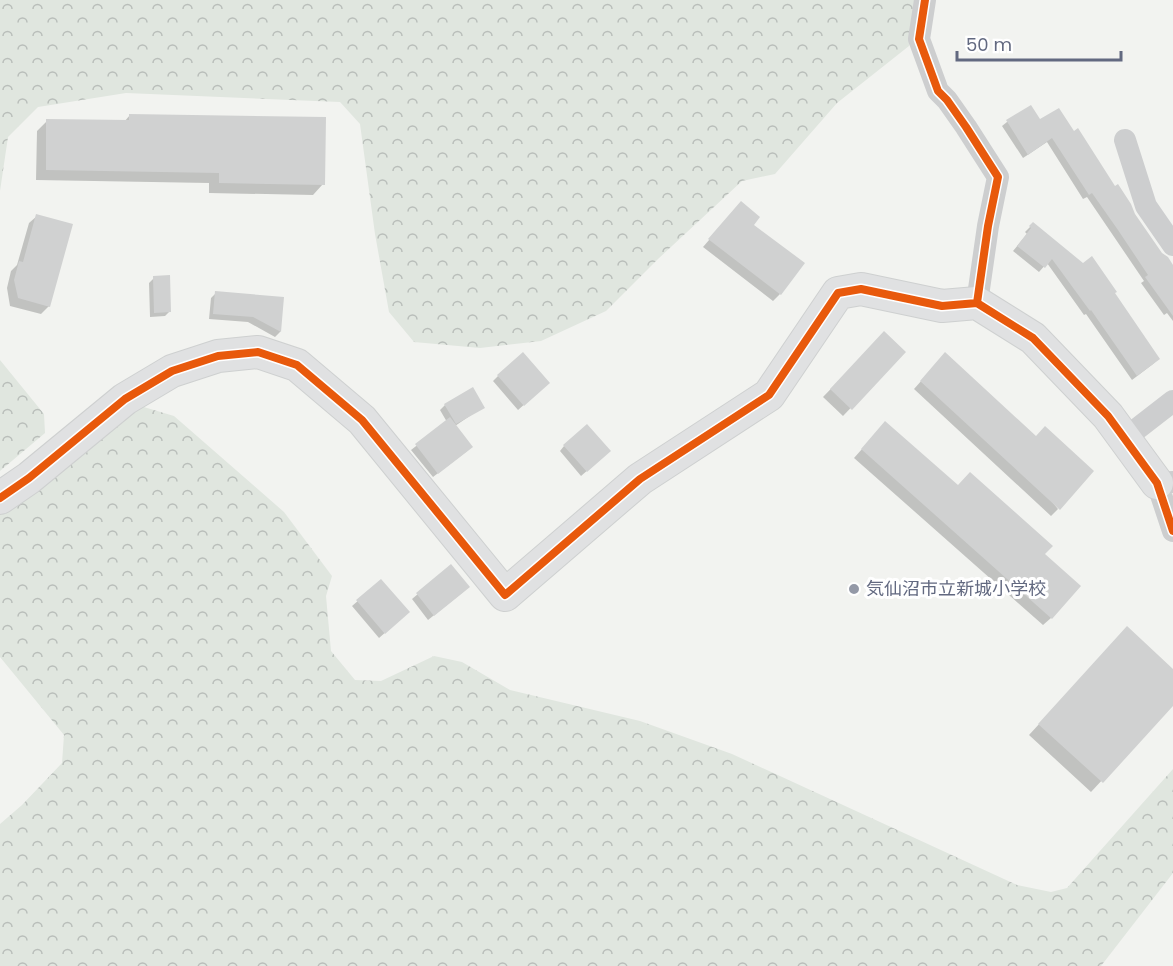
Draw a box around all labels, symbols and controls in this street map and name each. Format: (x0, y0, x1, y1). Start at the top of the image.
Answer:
scale bar (957, 24, 1120, 62)
text: 50 m (966, 32, 1012, 57)
place label: 気仙沼市立新城小学校 (866, 576, 1046, 601)
marker: 気仙沼市立新城小学校 (847, 582, 861, 596)

